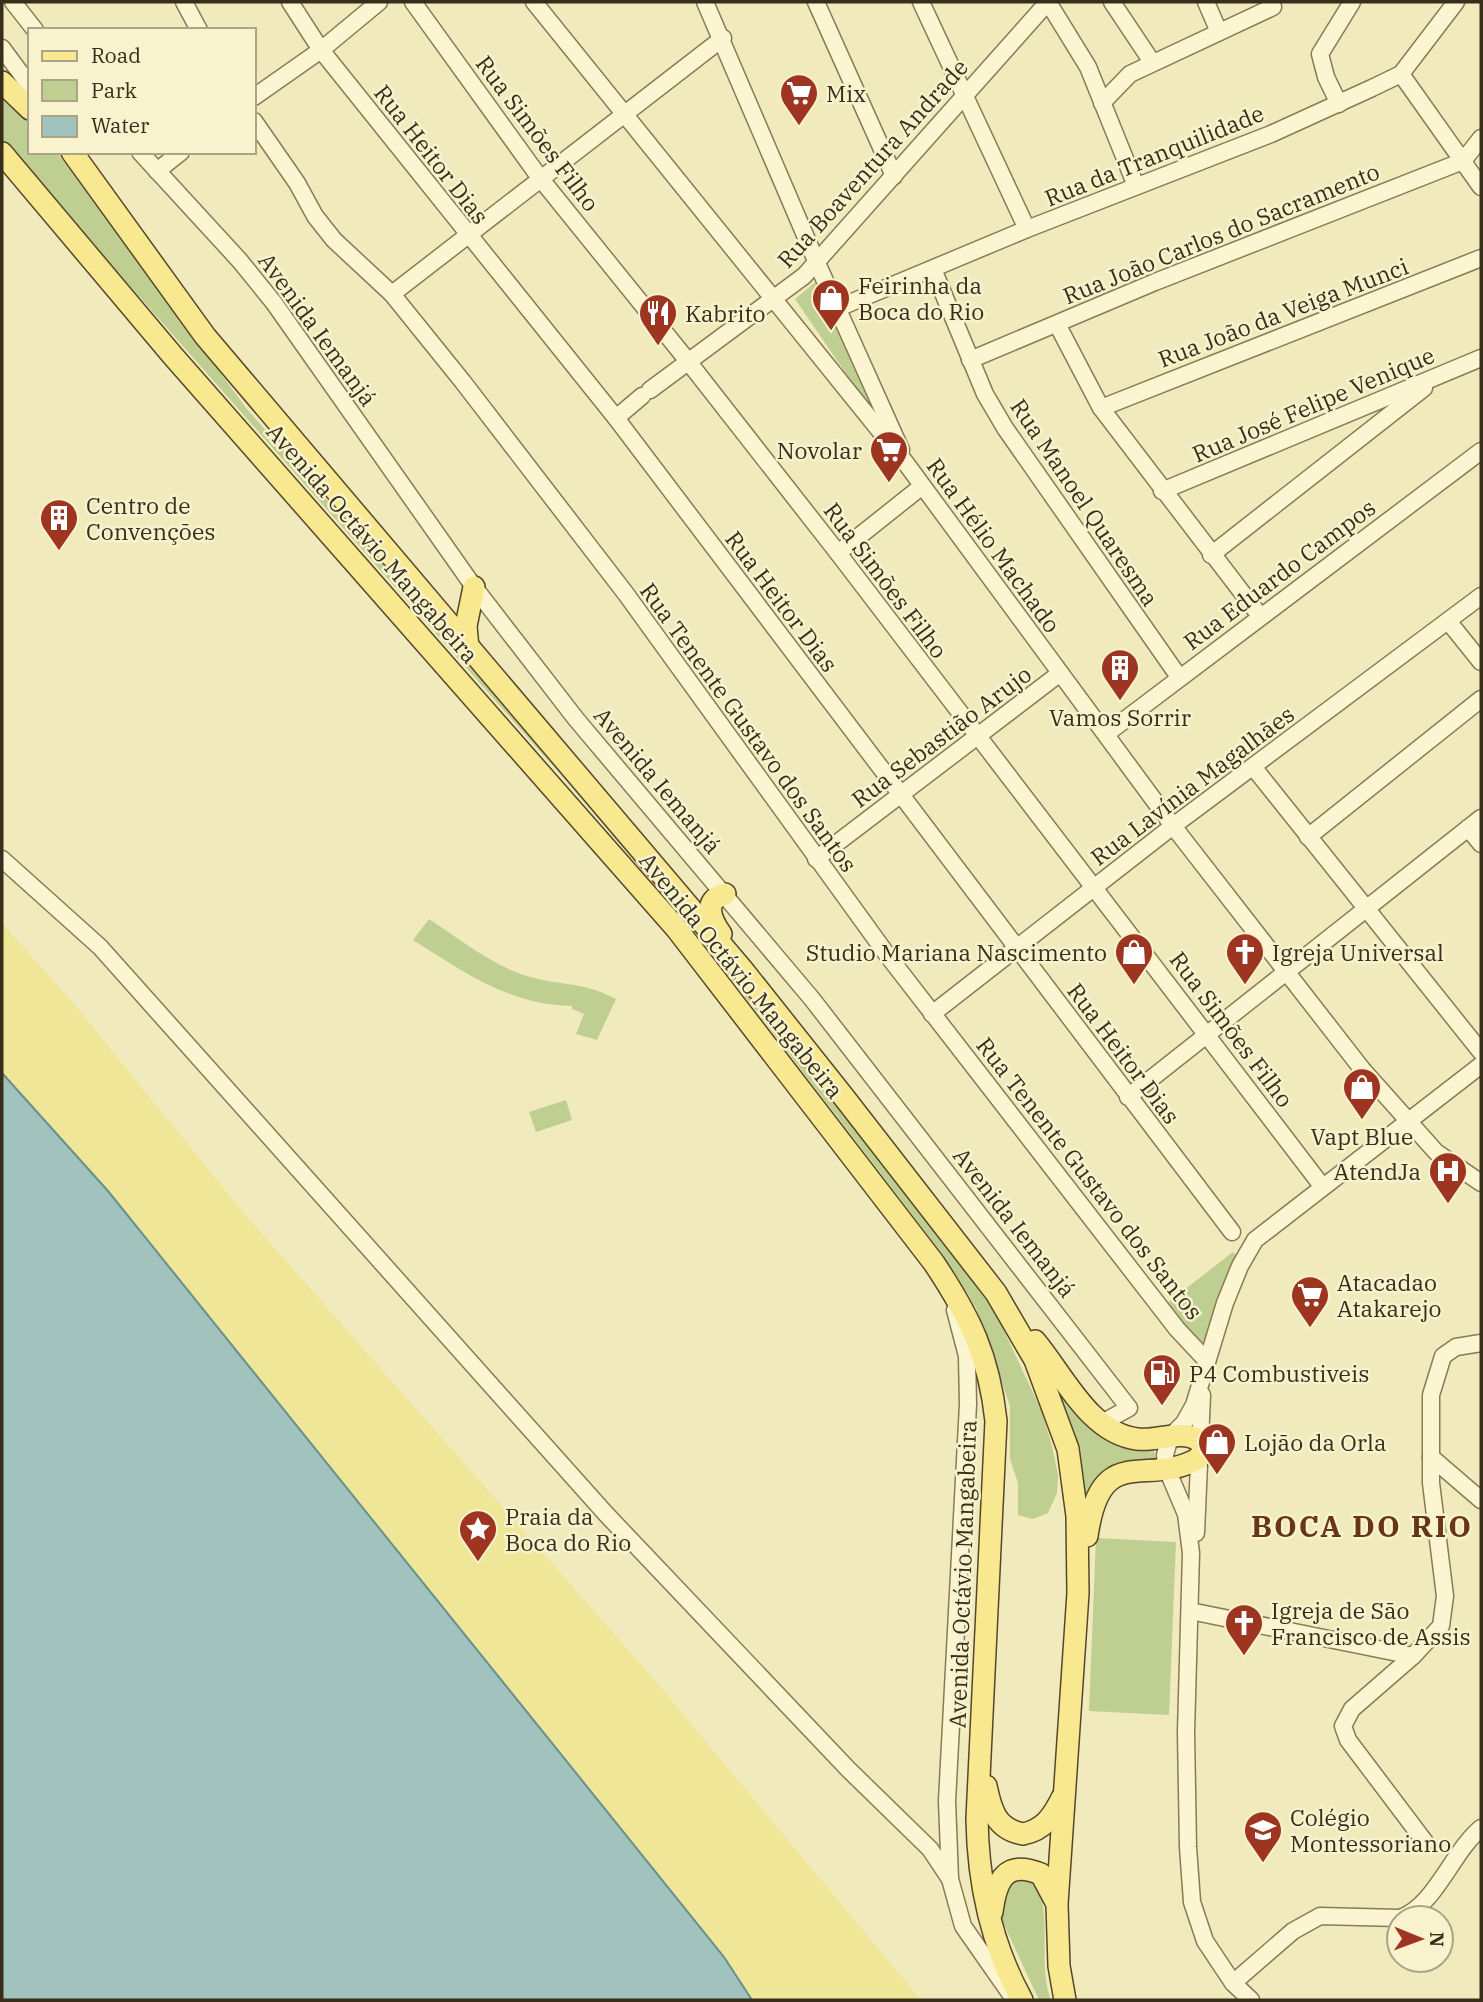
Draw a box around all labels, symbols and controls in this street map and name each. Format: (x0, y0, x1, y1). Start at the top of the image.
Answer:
legend (28, 28, 256, 154)
text: Road (91, 41, 141, 69)
street label: Rua Simões Filho (470, 49, 606, 217)
street label: Rua Boaventura Andrade (770, 52, 974, 274)
supermarket icon: Mix (778, 72, 820, 127)
text: Park (91, 76, 138, 104)
street label: Rua Heitor Dias (368, 78, 496, 230)
place label: Mix (826, 78, 866, 108)
street label: Rua da Tranquilidade (1040, 97, 1268, 213)
text: Water (91, 111, 150, 139)
street label: Rua João Carlos do Sacramento (1058, 156, 1384, 310)
street label: Avenida Iemanjá (252, 246, 384, 412)
street label: Rua João da Veiga Munci (1154, 250, 1412, 374)
place label: Feirinha da Boca do Rio (858, 270, 984, 326)
shop icon: Feirinha da Boca do Rio (810, 277, 852, 332)
restaurant icon: Kabrito (637, 292, 679, 347)
place label: Kabrito (685, 298, 766, 328)
street label: Rua José Felipe Venique (1187, 339, 1439, 469)
street label: Rua Manoel Quaresma (1004, 392, 1166, 612)
street label: Avenida Octávio Mangabeira (261, 417, 485, 669)
supermarket icon: Novolar (868, 429, 910, 484)
place label: Novolar (777, 435, 862, 465)
street label: Rua Hélio Machado (921, 452, 1067, 638)
place label: Centro de Convenções (86, 490, 216, 546)
street label: Rua Eduardo Campos (1177, 492, 1381, 656)
street label: Rua Simões Filho (818, 496, 954, 664)
building icon: Centro de Convenções (38, 497, 80, 552)
street label: Rua Heitor Dias (719, 524, 845, 678)
street label: Rua Tenente Gustavo dos Santos (634, 576, 864, 878)
building icon: Vamos Sorrir (1099, 647, 1141, 702)
street label: Rua Sebastião Arujo (845, 658, 1037, 814)
street label: Rua Lavínia Magalhães (1084, 699, 1300, 871)
street label: Avenida Iemanjá (588, 700, 728, 860)
place label: Vamos Sorrir (1049, 702, 1191, 732)
street label: Avenida Octávio Mangabeira (633, 846, 851, 1104)
shop icon: Studio Mariana Nascimento (1113, 931, 1155, 986)
church icon: Igreja Universal (1224, 931, 1266, 986)
place label: Studio Mariana Nascimento (806, 937, 1107, 967)
place label: Igreja Universal (1272, 937, 1444, 967)
street label: Rua Simões Filho (1164, 945, 1300, 1113)
street label: Rua Heitor Dias (1061, 976, 1187, 1130)
street label: Rua Tenente Gustavo dos Santos (970, 1031, 1210, 1325)
shop icon: Vapt Blue (1341, 1066, 1383, 1121)
place label: Vapt Blue (1311, 1121, 1413, 1151)
street label: Avenida Iemanjá (947, 1141, 1083, 1303)
hospital icon: AtendJa (1427, 1150, 1469, 1205)
place label: AtendJa (1333, 1156, 1421, 1186)
place label: Atacadao Atakarejo (1337, 1267, 1442, 1323)
supermarket icon: Atacadao Atakarejo (1289, 1274, 1331, 1329)
fuel station icon: P4 Combustiveis (1141, 1352, 1183, 1407)
place label: P4 Combustiveis (1189, 1358, 1369, 1388)
street label: Avenida Octávio Mangabeira (942, 1419, 982, 1729)
shop icon: Lojão da Orla (1196, 1421, 1238, 1476)
place label: Lojão da Orla (1244, 1427, 1386, 1457)
place label: Praia da Boca do Rio (505, 1501, 631, 1557)
district label: BOCA DO RIO (1251, 1506, 1473, 1545)
place icon: Praia da Boca do Rio (457, 1508, 499, 1563)
place label: Igreja de São Francisco de Assis (1271, 1595, 1471, 1651)
church icon: Igreja de São Francisco de Assis (1223, 1602, 1265, 1657)
place label: Colégio Montessoriano (1290, 1802, 1451, 1858)
school or university icon: Colégio Montessoriano (1242, 1809, 1284, 1864)
north arrow (1385, 1904, 1455, 1974)
text: N (1425, 1932, 1449, 1947)

